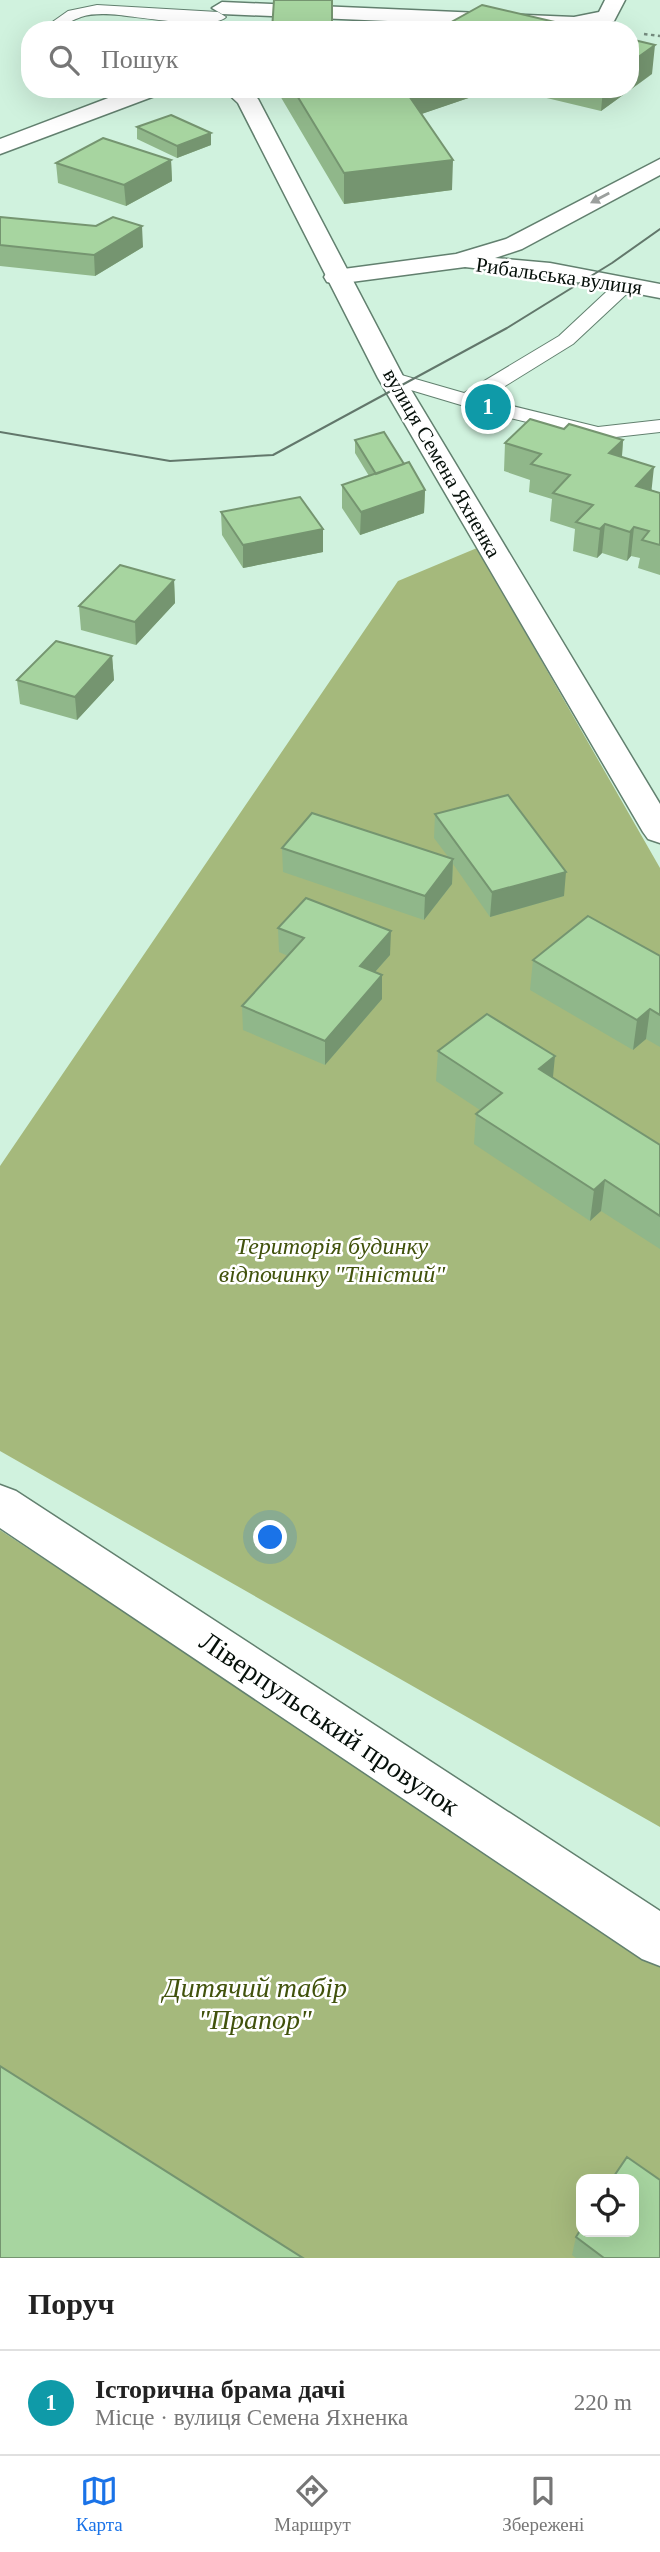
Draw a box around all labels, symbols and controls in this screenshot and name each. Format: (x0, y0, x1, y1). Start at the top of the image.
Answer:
search box (21, 21, 639, 98)
icon: search (45, 41, 83, 79)
text: Пошук (101, 45, 178, 74)
one-way arrow (590, 192, 610, 204)
street label: Рибальська вулиця (474, 252, 644, 300)
street label: вулиця Семена Яхненка (378, 364, 506, 562)
pin: 1 (465, 381, 511, 433)
park label: Територія будинку відпочинку "Тіністий" (219, 1233, 446, 1287)
your location (253, 1520, 287, 1554)
street label: Ліверпульський провулок (194, 1625, 466, 1822)
park label: Дитячий табір "Прапор" (160, 1972, 347, 2035)
map controls (576, 2174, 639, 2237)
button: locate (576, 2174, 639, 2237)
text: Поруч (28, 2287, 115, 2320)
text: Історична брама дачі (95, 2375, 345, 2404)
text: 1 (45, 2390, 57, 2415)
text: 220 m (574, 2390, 632, 2415)
text: Місце · вулиця Семена Яхненка (95, 2405, 408, 2430)
tab: Карта (76, 2472, 123, 2536)
tab: Маршрут (274, 2472, 351, 2536)
tab: Збережені (502, 2472, 584, 2536)

